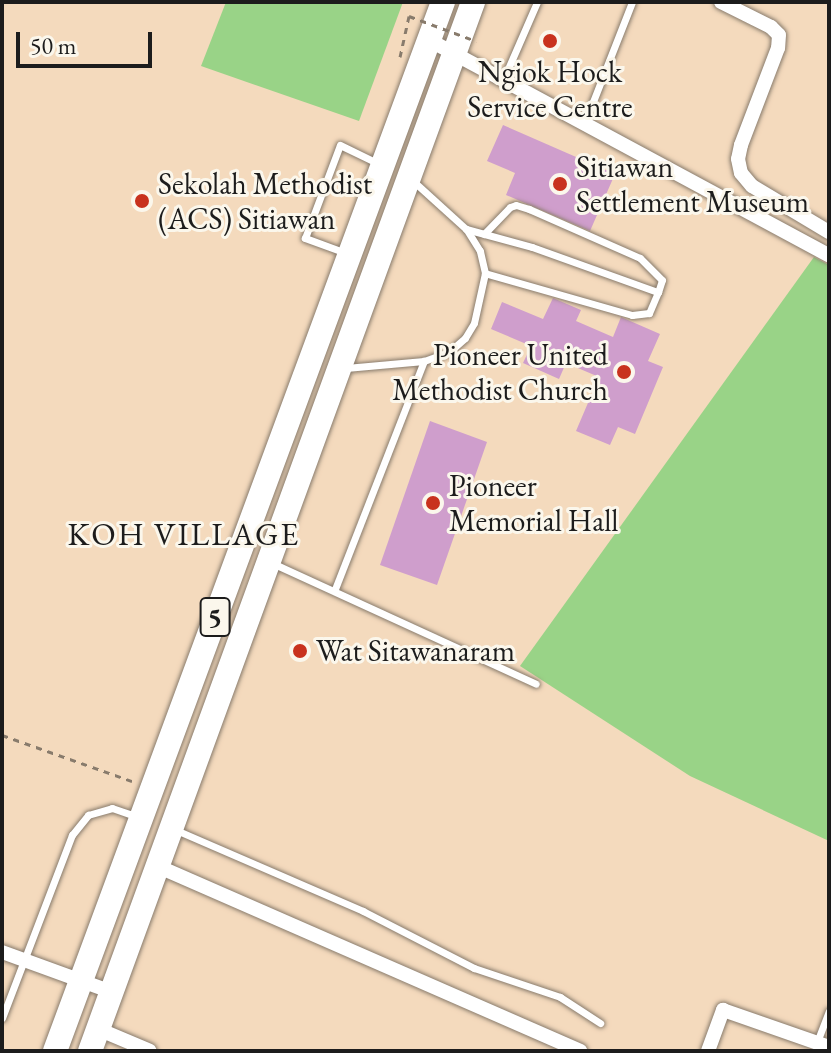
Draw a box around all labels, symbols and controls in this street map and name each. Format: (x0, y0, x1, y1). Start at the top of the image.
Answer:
scale bar (20, 16, 156, 66)
text: 50 m (30, 30, 77, 61)
marker: Ngiok Hock Service Centre (541, 32, 559, 50)
place label: Ngiok Hock Service Centre (467, 54, 633, 124)
place label: Sitiawan Settlement Museum (576, 149, 809, 220)
place label: Sekolah Methodist (ACS) Sitiawan (158, 166, 372, 236)
marker: Sitiawan Settlement Museum (551, 175, 569, 193)
marker: Sekolah Methodist (ACS) Sitiawan (133, 192, 151, 210)
place label: Pioneer United Methodist Church (392, 337, 608, 408)
marker: Pioneer United Methodist Church (615, 363, 633, 381)
place label: Pioneer Memorial Hall (449, 468, 619, 538)
marker: Pioneer Memorial Hall (424, 494, 442, 512)
district label: KOH VILLAGE (68, 515, 300, 553)
road number: 5 (199, 593, 231, 641)
place label: Wat Sitawanaram (316, 633, 515, 669)
marker: Wat Sitawanaram (291, 642, 309, 660)

